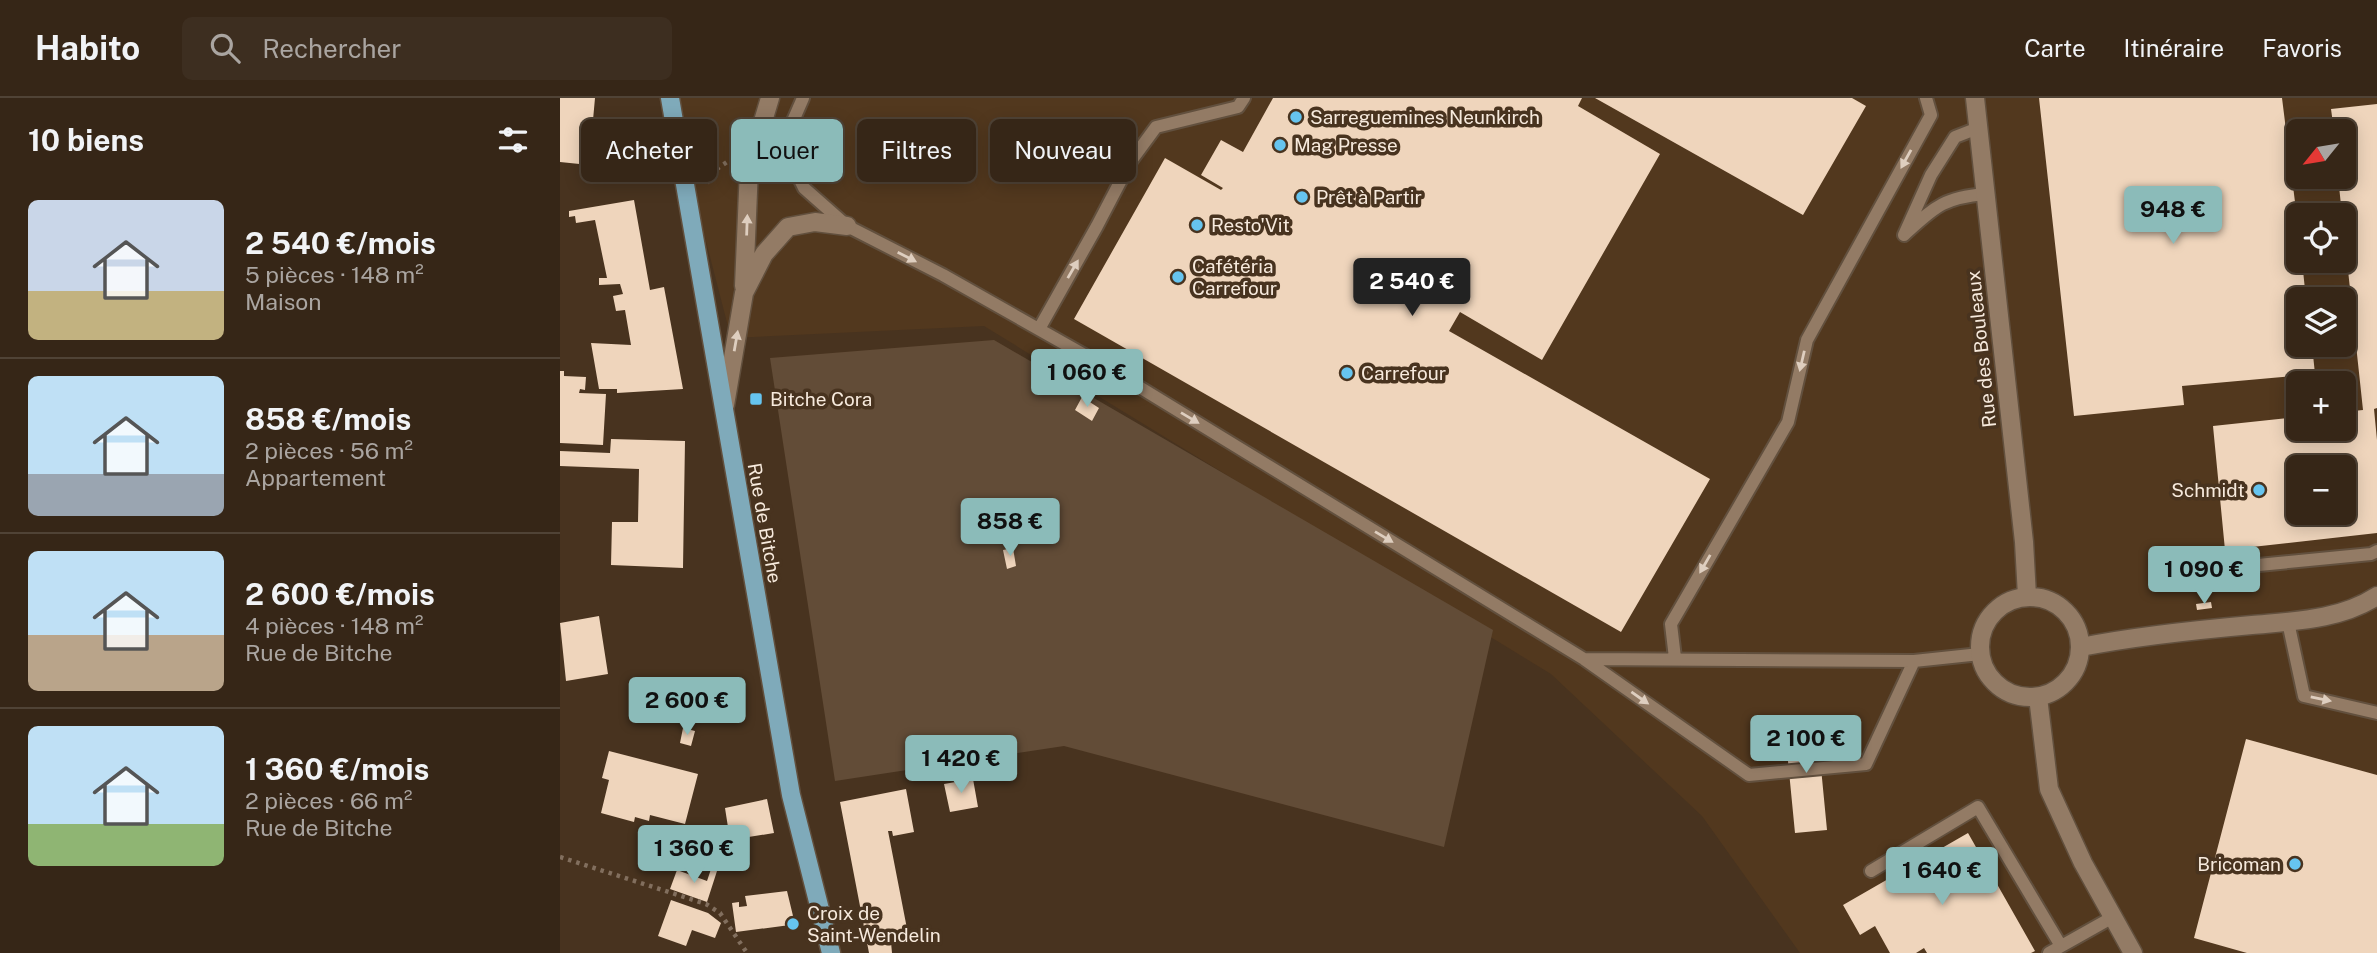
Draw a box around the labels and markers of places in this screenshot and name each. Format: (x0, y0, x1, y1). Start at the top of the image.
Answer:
place label: Sarreguemines Neunkirch (1310, 106, 1540, 128)
marker: Sarreguemines Neunkirch (1288, 109, 1304, 125)
place label: Mag Presse (1294, 134, 1398, 156)
marker: Mag Presse (1272, 137, 1288, 153)
place label: Prêt à Partir (1316, 186, 1422, 208)
pin: 948 € (2124, 186, 2222, 246)
marker: Prêt à Partir (1294, 189, 1310, 205)
place label: Resto'Vit (1211, 214, 1290, 236)
marker: Resto'Vit (1189, 217, 1205, 233)
place label: Cafétéria Carrefour (1192, 255, 1277, 299)
pin: 2 540 € (1347, 258, 1477, 318)
marker: Cafétéria Carrefour (1170, 269, 1186, 285)
pin: 1 060 € (1022, 350, 1152, 409)
place label: Carrefour (1361, 362, 1446, 384)
marker: Carrefour (1339, 365, 1355, 381)
place label: Bitche Cora (770, 388, 872, 410)
marker: Bitche Cora (748, 391, 764, 407)
place label: Schmidt (2171, 479, 2245, 501)
marker: Schmidt (2251, 482, 2267, 498)
pin: 858 € (961, 498, 1059, 558)
pin: 1 090 € (2139, 546, 2269, 606)
pin: 2 600 € (622, 678, 752, 737)
pin: 2 100 € (1741, 716, 1871, 775)
pin: 1 420 € (896, 736, 1026, 795)
pin: 1 360 € (629, 826, 759, 885)
pin: 1 640 € (1877, 848, 2007, 907)
place label: Bricoman (2197, 853, 2281, 875)
marker: Bricoman (2287, 856, 2303, 872)
place label: Croix de Saint-Wendelin (807, 902, 941, 946)
marker: Croix de Saint-Wendelin (785, 916, 801, 932)

